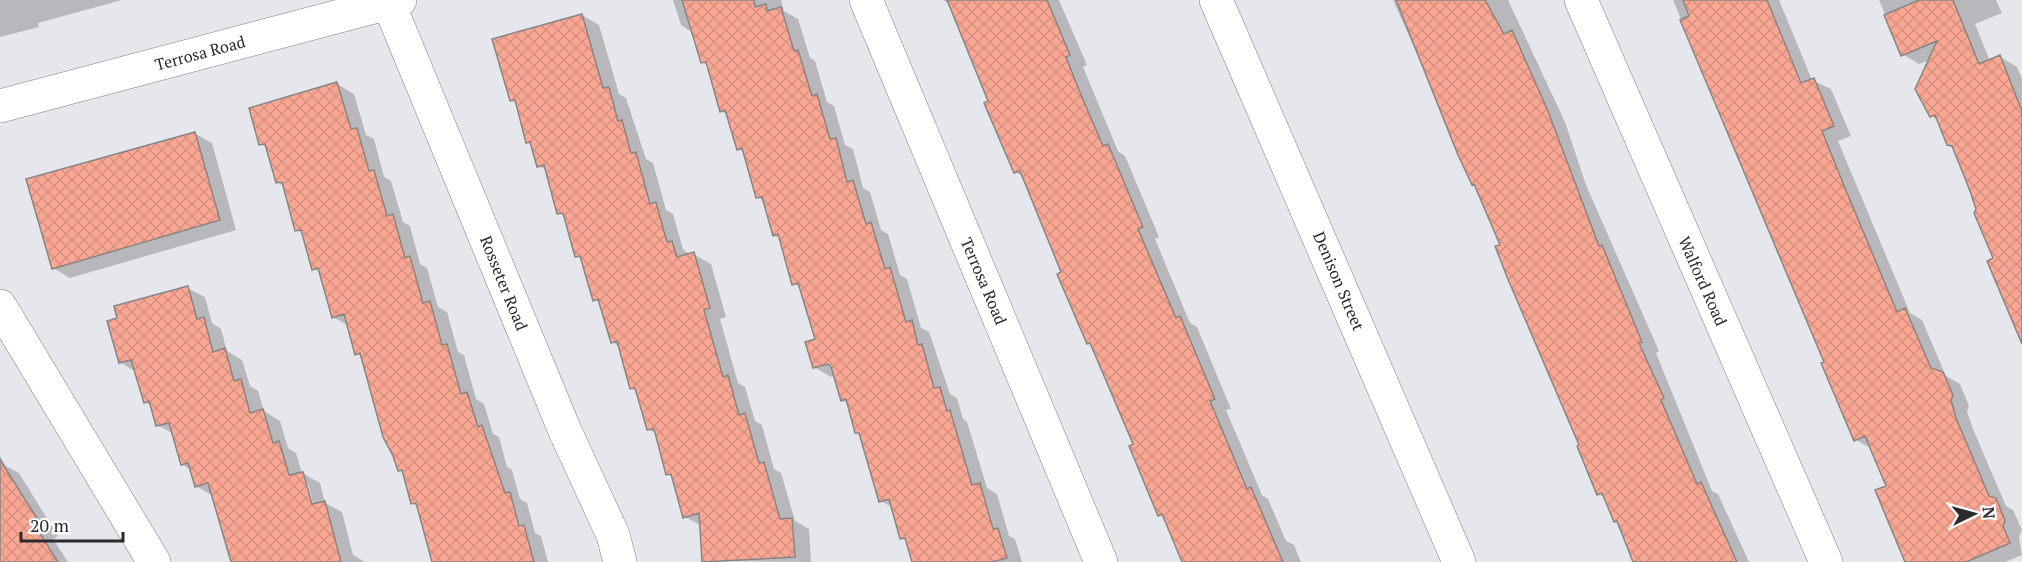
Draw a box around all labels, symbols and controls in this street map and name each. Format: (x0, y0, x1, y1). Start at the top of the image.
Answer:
street label: Terrosa Road (152, 30, 248, 76)
street label: Denison Street (1308, 228, 1370, 334)
street label: Rosseter Road (475, 232, 533, 334)
street label: Walford Road (1674, 233, 1733, 329)
street label: Terrosa Road (956, 234, 1012, 328)
north arrow (1944, 484, 2004, 544)
scale bar (21, 505, 123, 543)
text: N (1977, 506, 2000, 520)
text: 20 m (30, 513, 70, 537)

